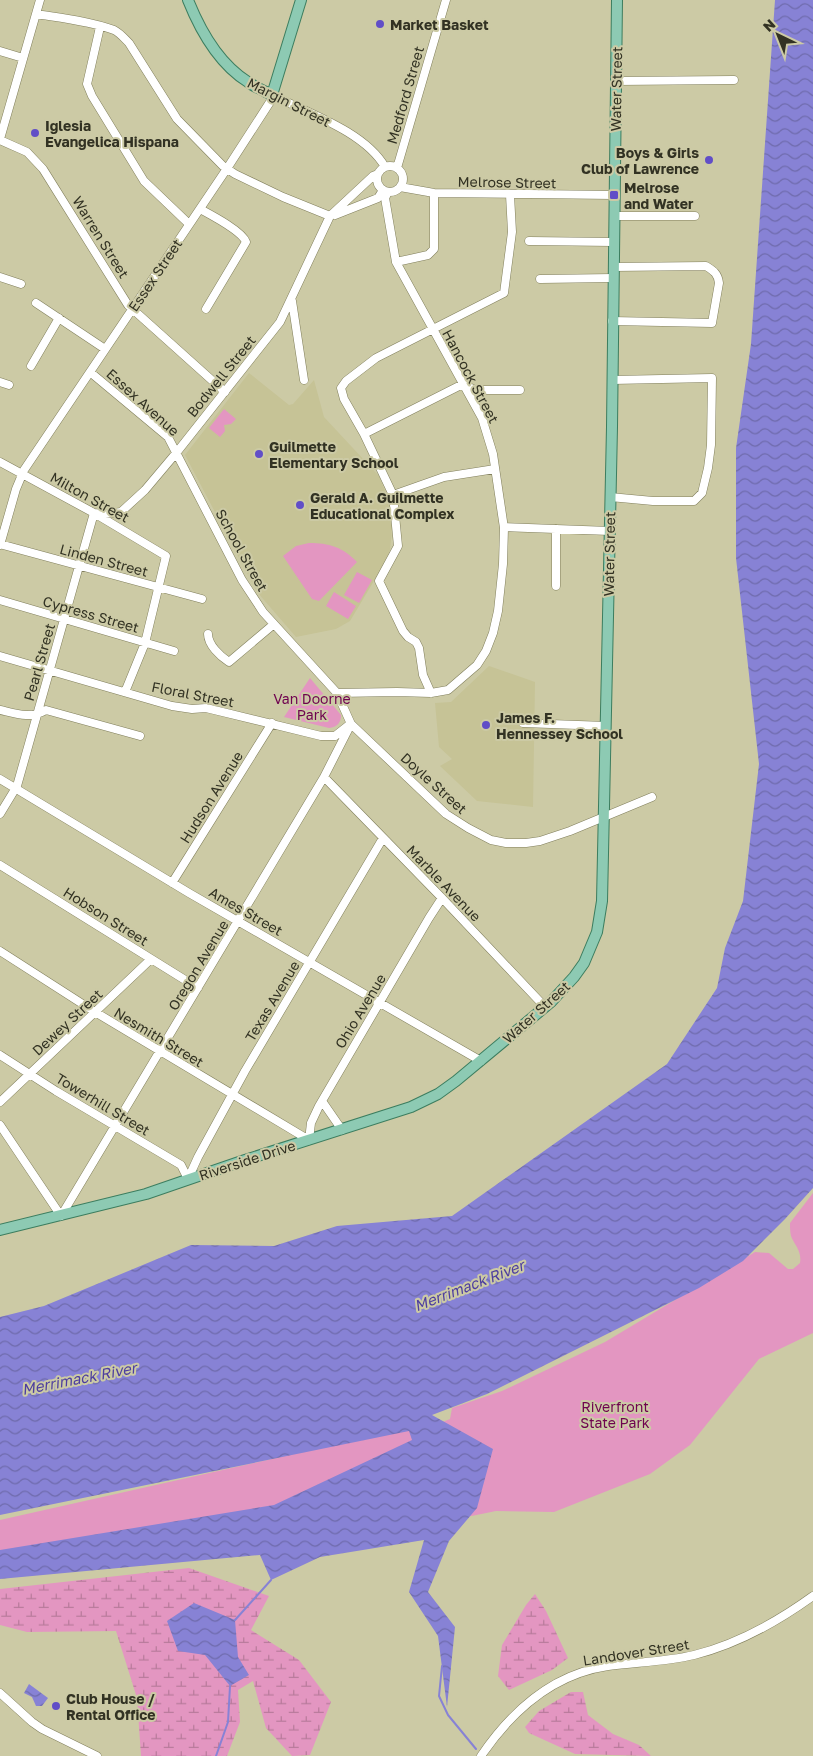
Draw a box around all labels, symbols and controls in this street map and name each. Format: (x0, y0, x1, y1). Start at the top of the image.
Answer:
north arrow (753, 10, 803, 60)
text: N (759, 15, 778, 35)
place label: Market Basket (390, 16, 489, 33)
marker: Market Basket (374, 18, 386, 30)
street label: Medford Street (383, 44, 427, 146)
street label: Water Street (607, 46, 625, 132)
street label: Margin Street (245, 74, 333, 130)
place label: Iglesia Evangelica Hispana (45, 117, 179, 150)
marker: Iglesia Evangelica Hispana (29, 127, 41, 139)
place label: Boys & Girls Club of Lawrence (581, 144, 699, 177)
marker: Boys & Girls Club of Lawrence (703, 154, 715, 166)
street label: Melrose Street (457, 173, 557, 191)
place label: Melrose and Water (624, 179, 694, 212)
marker: Melrose and Water (608, 189, 620, 201)
street label: Warren Street (69, 193, 133, 281)
street label: Essex Street (125, 235, 185, 315)
street label: Hancock Street (439, 326, 503, 426)
street label: Bodwell Street (183, 332, 259, 420)
street label: Essex Avenue (103, 365, 183, 439)
place label: Guilmette Elementary School (269, 438, 399, 471)
marker: Guilmette Elementary School (253, 448, 265, 460)
street label: Milton Street (48, 468, 132, 526)
place label: Gerald A. Guilmette Educational Complex (310, 489, 454, 522)
marker: Gerald A. Guilmette Educational Complex (294, 499, 306, 511)
street label: School Street (212, 506, 272, 594)
street label: Water Street (600, 511, 618, 597)
street label: Linden Street (58, 540, 150, 580)
street label: Cypress Street (41, 592, 141, 636)
street label: Pearl Street (20, 621, 58, 703)
street label: Floral Street (150, 678, 236, 710)
park label: Van Doorne Park (273, 690, 351, 723)
place label: James F. Hennessey School (496, 709, 623, 742)
marker: James F. Hennessey School (480, 719, 492, 731)
street label: Hudson Avenue (176, 748, 246, 846)
street label: Doyle Street (397, 749, 471, 817)
street label: Marble Avenue (403, 841, 485, 925)
street label: Hobson Street (60, 883, 152, 949)
street label: Ames Street (206, 883, 286, 939)
street label: Oregon Avenue (164, 917, 232, 1013)
street label: Texas Avenue (241, 958, 303, 1044)
street label: Ohio Avenue (331, 971, 389, 1051)
street label: Water Street (499, 977, 573, 1047)
street label: Dewey Street (28, 985, 106, 1059)
street label: Nesmith Street (111, 1004, 207, 1070)
street label: Towerhill Street (53, 1069, 153, 1139)
street label: Riverside Drive (197, 1136, 297, 1184)
water label: Merrimack River (411, 1255, 529, 1314)
water label: Merrimack River (20, 1358, 140, 1398)
park label: Riverfront State Park (580, 1398, 650, 1431)
street label: Landover Street (582, 1635, 690, 1669)
place label: Club House / Rental Office (66, 1690, 156, 1723)
marker: Club House / Rental Office (50, 1700, 62, 1712)

